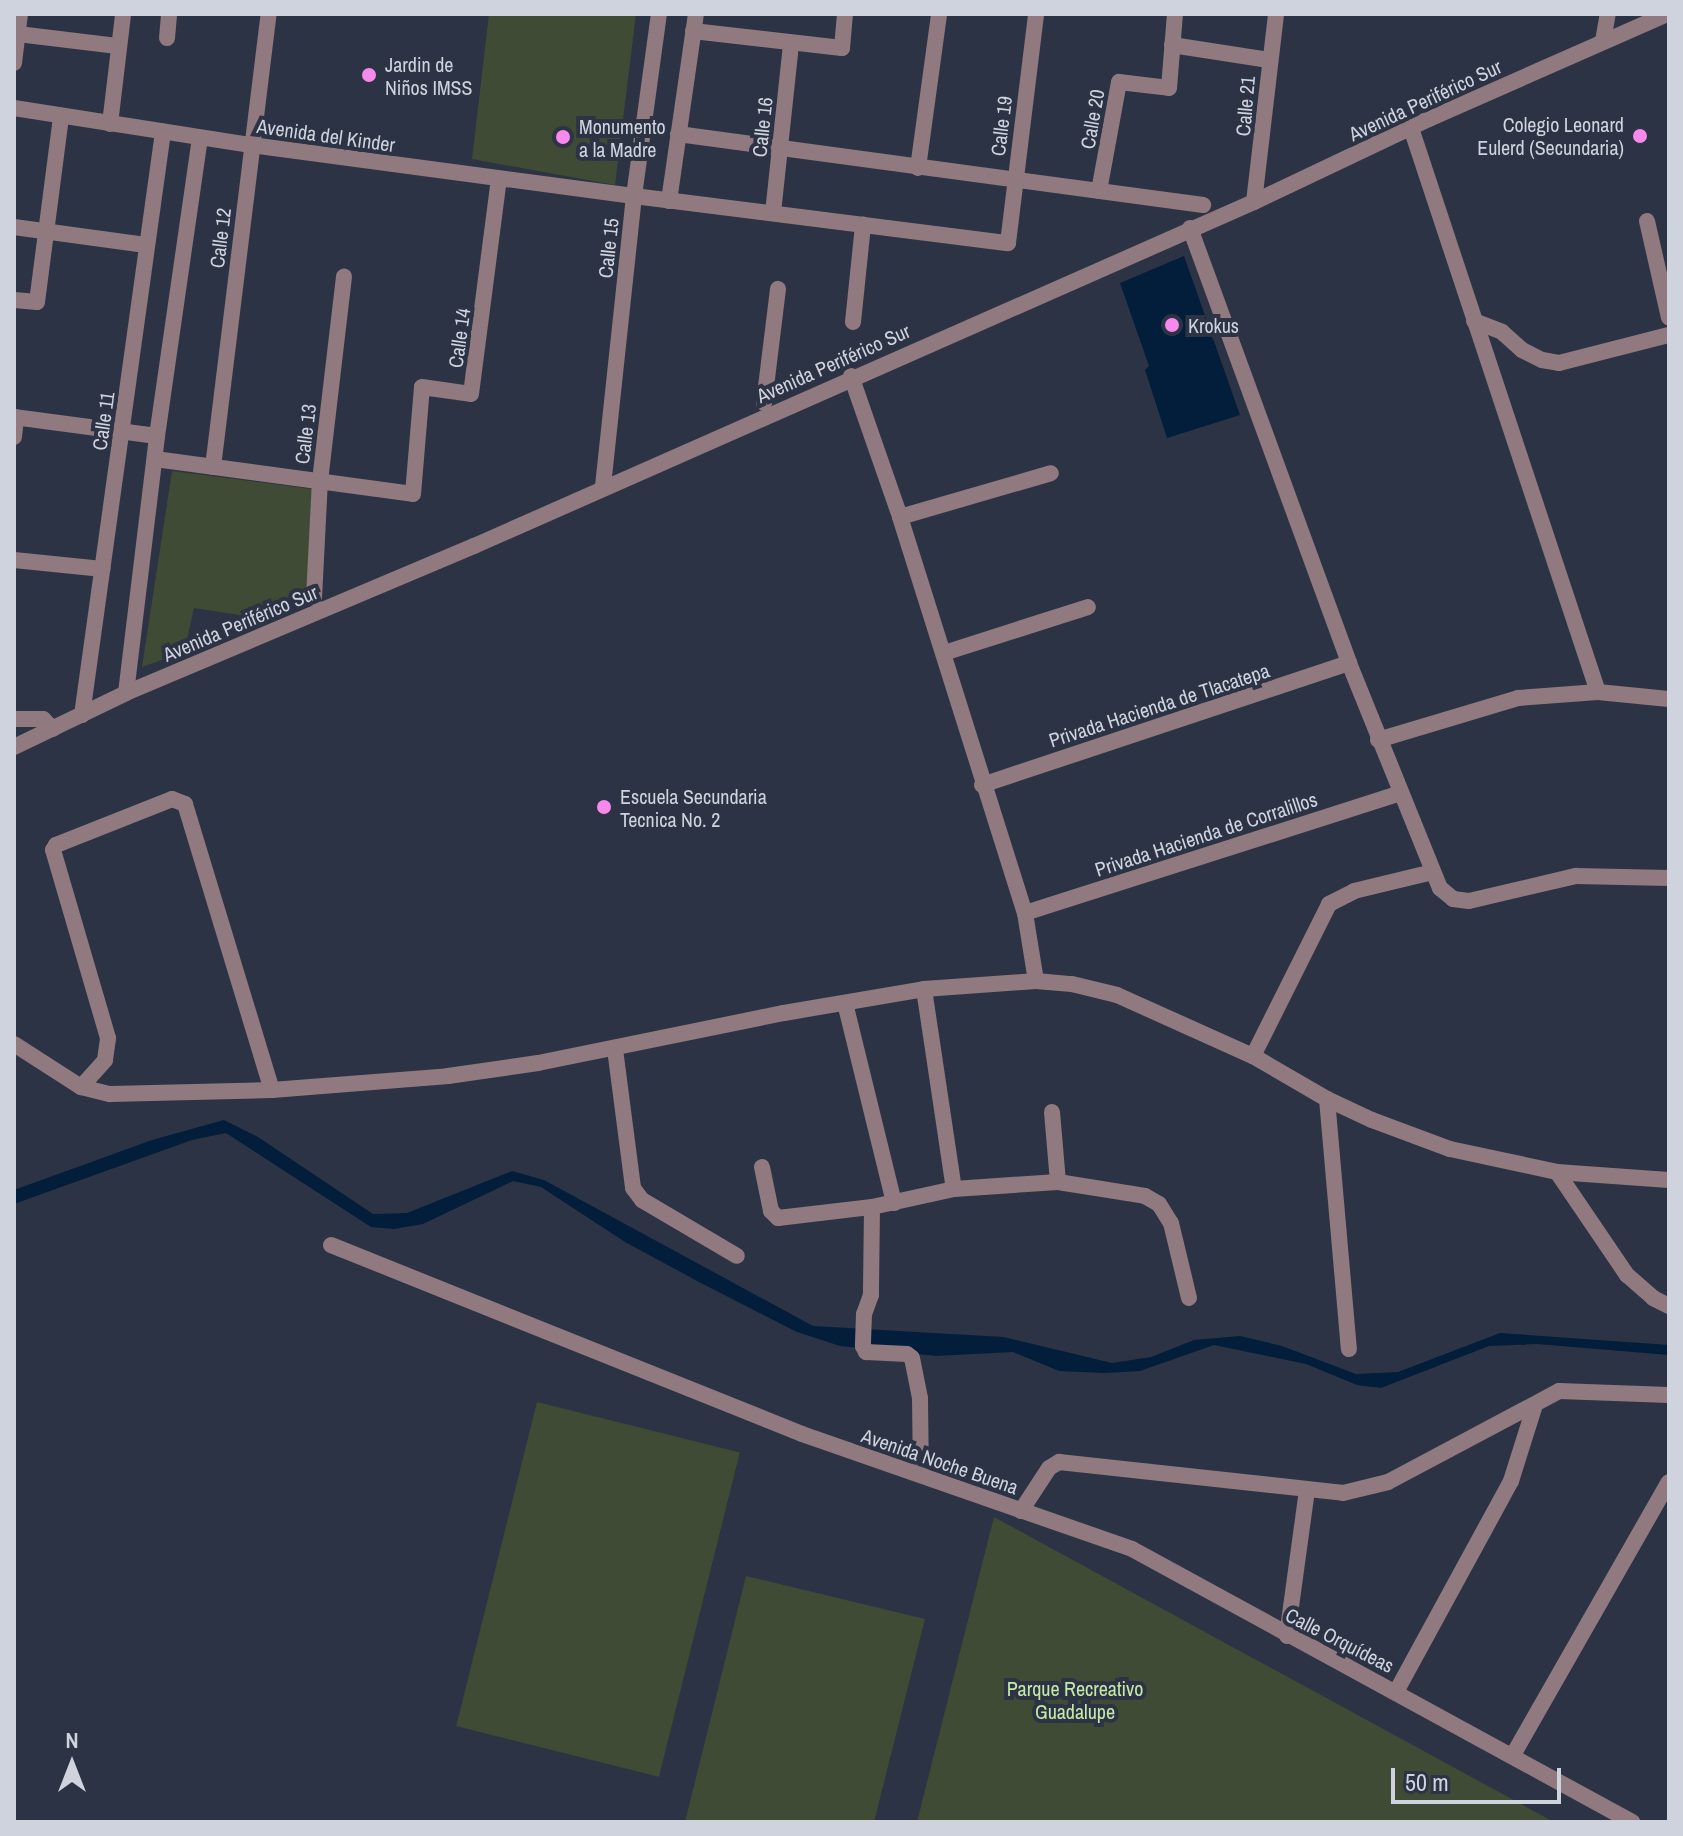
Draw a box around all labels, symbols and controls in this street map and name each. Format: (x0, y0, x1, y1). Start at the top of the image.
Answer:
place label: Jardin de Niños IMSS (385, 52, 472, 99)
street label: Avenida Periférico Sur (1345, 54, 1505, 146)
marker: Jardin de Niños IMSS (360, 66, 378, 84)
street label: Calle 21 (1230, 75, 1260, 137)
street label: Calle 20 (1075, 87, 1109, 151)
street label: Calle 19 (985, 95, 1017, 157)
street label: Calle 16 (747, 96, 777, 158)
place label: Colegio Leonard Eulerd (Secundaria) (1477, 112, 1624, 159)
street label: Avenida del Kinder (255, 113, 397, 157)
place label: Monumento a la Madre (579, 114, 666, 161)
marker: Colegio Leonard Eulerd (Secundaria) (1631, 127, 1649, 145)
marker: Monumento a la Madre (554, 128, 572, 146)
street label: Calle 12 (204, 207, 236, 269)
street label: Calle 15 (593, 217, 623, 279)
street label: Calle 14 (443, 307, 475, 369)
place label: Krokus (1188, 313, 1239, 337)
marker: Krokus (1163, 316, 1181, 334)
street label: Avenida Periférico Sur (752, 318, 914, 408)
street label: Calle 11 (87, 390, 119, 452)
street label: Calle 13 (289, 403, 321, 465)
street label: Avenida Periférico Sur (159, 580, 321, 666)
street label: Privada Hacienda de Tlacatepa (1046, 658, 1272, 752)
place label: Escuela Secundaria Tecnica No. 2 (620, 784, 767, 831)
street label: Privada Hacienda de Corralillos (1092, 787, 1320, 881)
marker: Escuela Secundaria Tecnica No. 2 (595, 798, 613, 816)
street label: Avenida Noche Buena (859, 1423, 1021, 1499)
street label: Calle Orquídeas (1282, 1602, 1398, 1678)
park label: Parque Recreativo Guadalupe (1007, 1677, 1143, 1724)
north arrow (32, 1724, 112, 1804)
text: N (65, 1725, 79, 1755)
scale bar (1395, 1752, 1565, 1802)
text: 50 m (1405, 1766, 1449, 1798)

